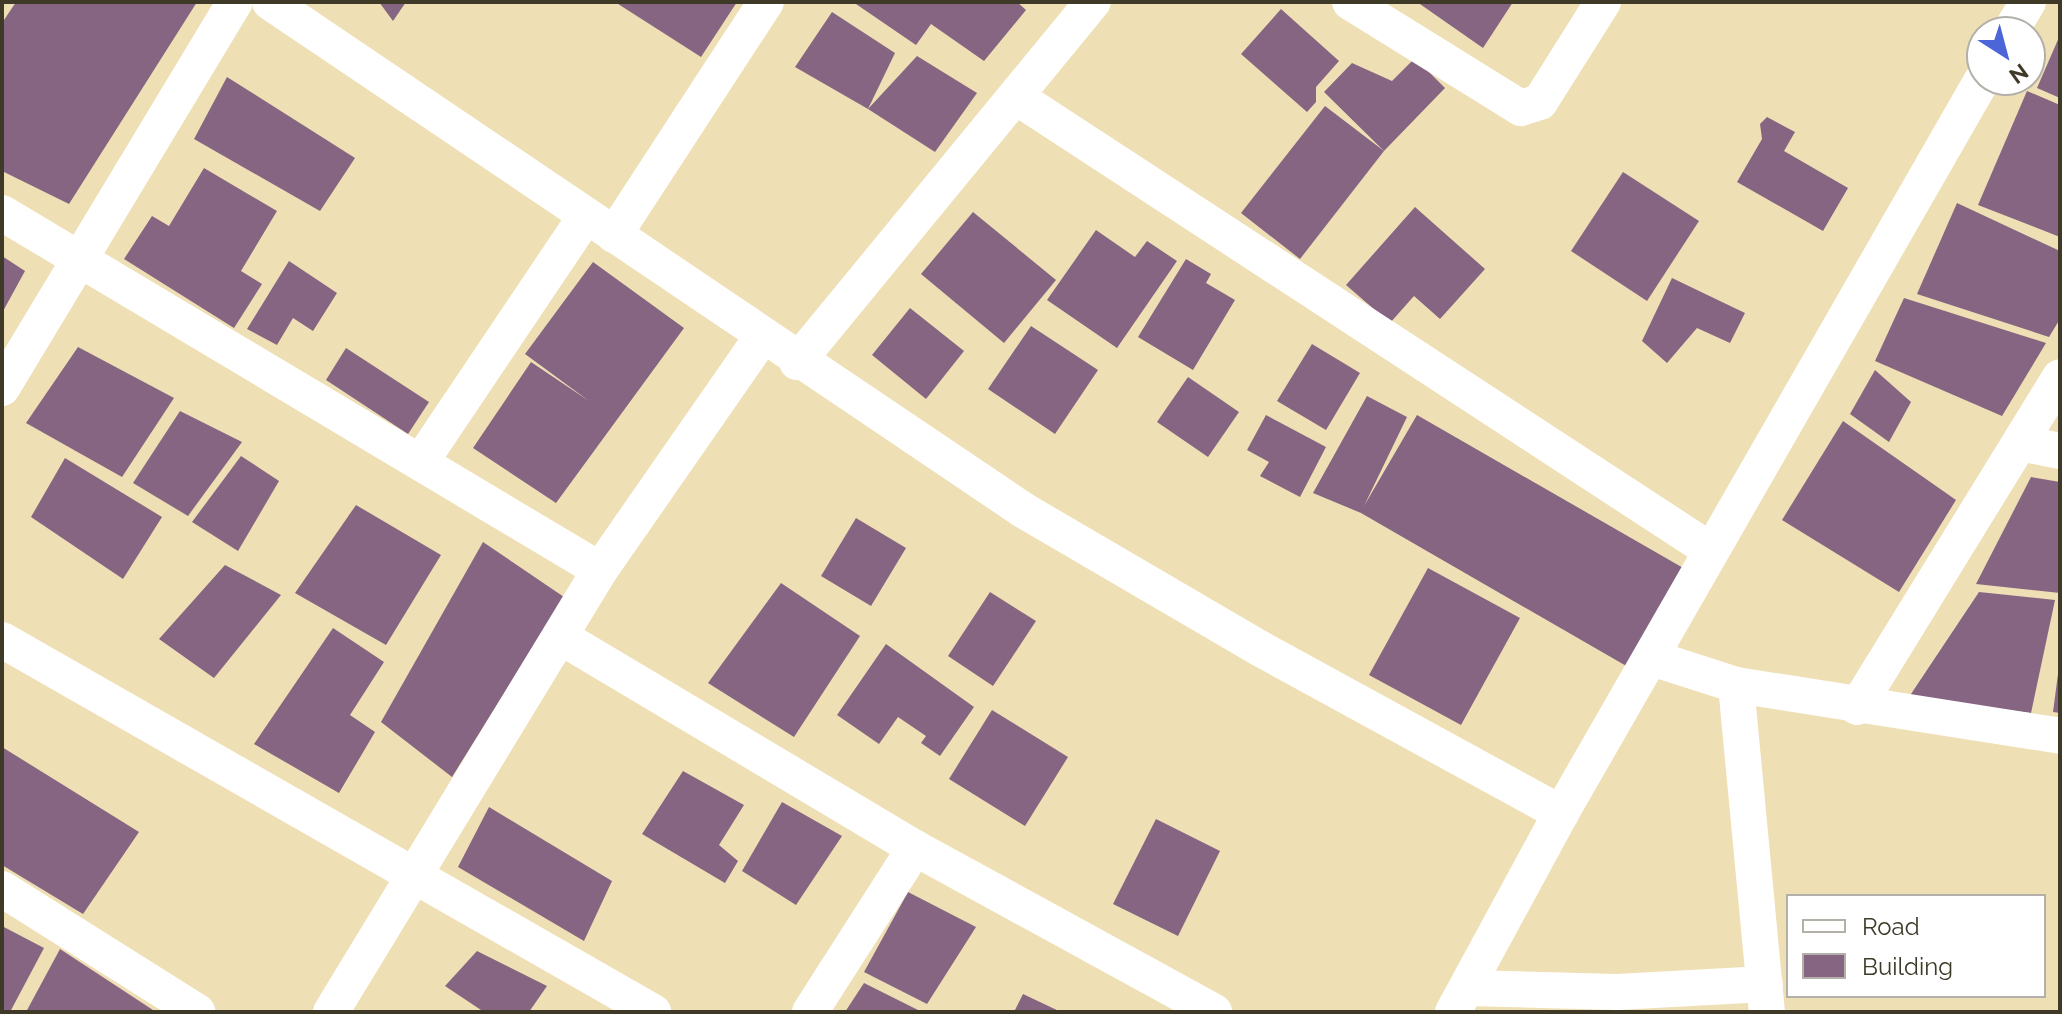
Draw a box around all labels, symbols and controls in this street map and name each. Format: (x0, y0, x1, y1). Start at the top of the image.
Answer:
north arrow (1966, 16, 2046, 96)
text: N (2005, 58, 2033, 89)
legend (1786, 894, 2046, 998)
text: Road (1862, 912, 1920, 941)
text: Building (1862, 952, 1953, 981)

